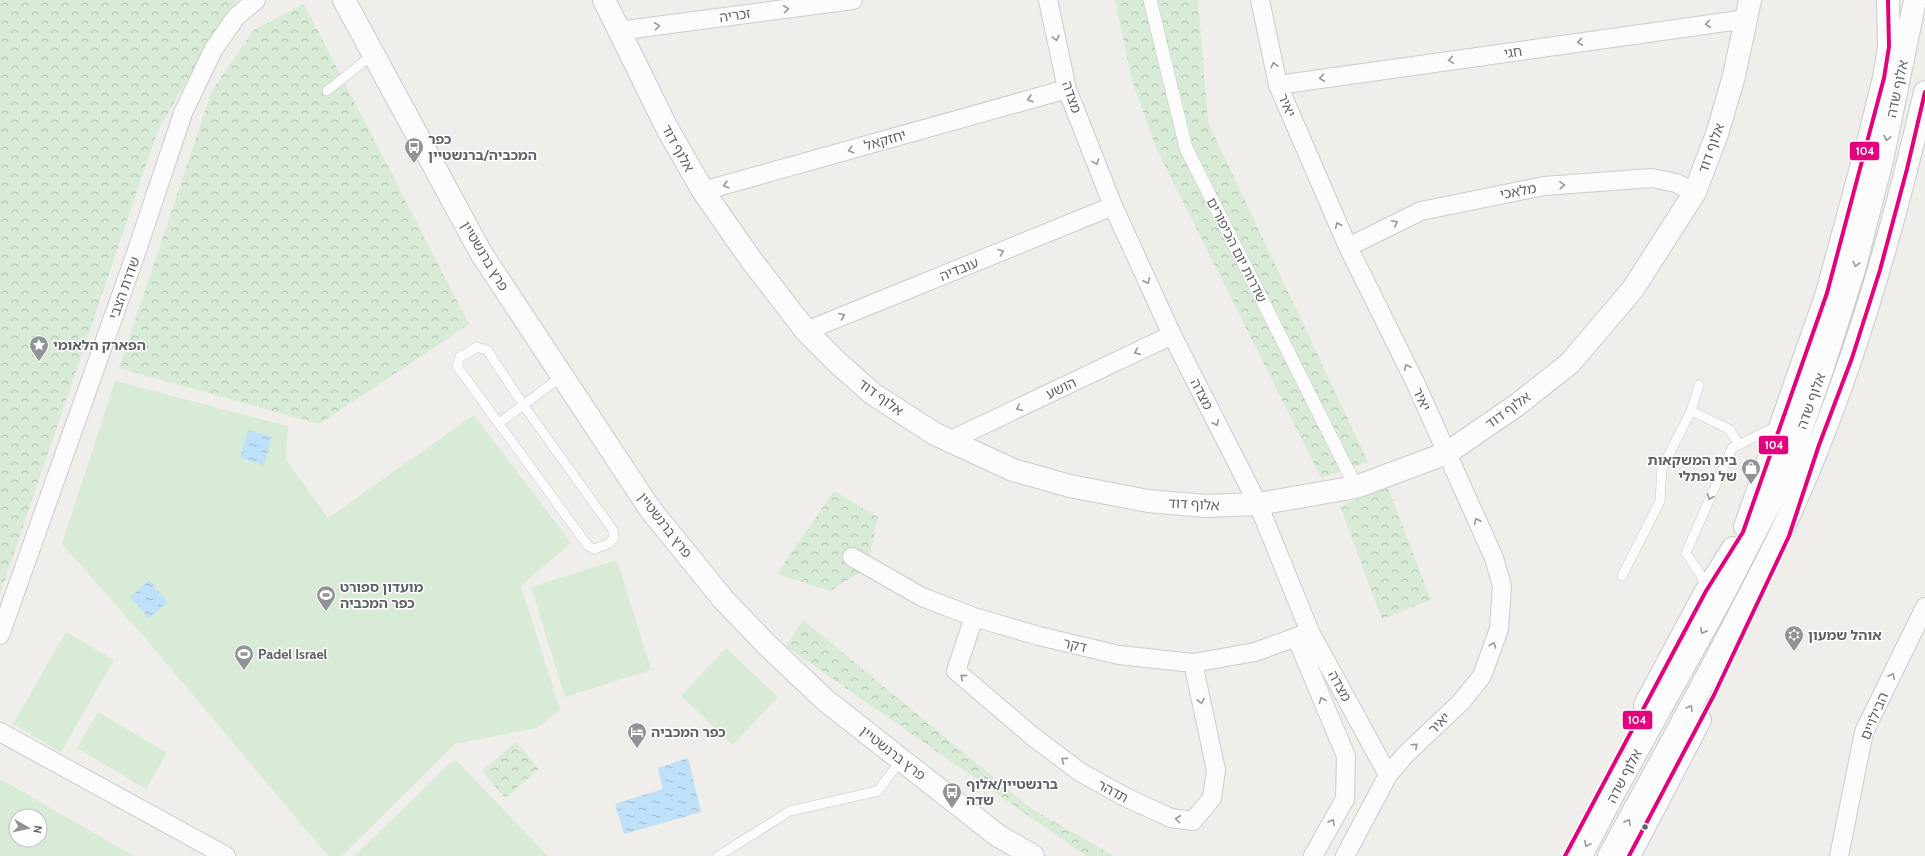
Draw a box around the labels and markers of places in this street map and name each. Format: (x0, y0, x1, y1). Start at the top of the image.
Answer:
place label: כפר המכביה/ברנשטיין (428, 130, 537, 164)
bus stop icon: כפר המכביה/ברנשטיין (403, 136, 425, 164)
place icon: הפארק הלאומי (28, 334, 50, 362)
place label: הפארק הלאומי (53, 336, 146, 354)
place label: בית המשקאות של נפתלי (1648, 451, 1737, 485)
shop icon: בית המשקאות של נפתלי (1740, 457, 1762, 485)
place label: מועדון ספורט כפר המכביה (340, 578, 424, 612)
sports icon: מועדון ספורט כפר המכביה (315, 584, 337, 612)
synagogue icon: אוהל שמעון (1783, 624, 1805, 652)
place label: אוהל שמעון (1808, 626, 1882, 644)
sports icon: Padel Israel (233, 643, 255, 671)
place label: Padel Israel (258, 645, 328, 663)
hotel icon: כפר המכביה (626, 721, 648, 749)
place label: כפר המכביה (651, 723, 726, 741)
place label: ברנשטיין/אלוף שדה (966, 775, 1058, 809)
bus stop icon: ברנשטיין/אלוף שדה (941, 781, 963, 809)
unlabelled marker (1640, 822, 1650, 832)

